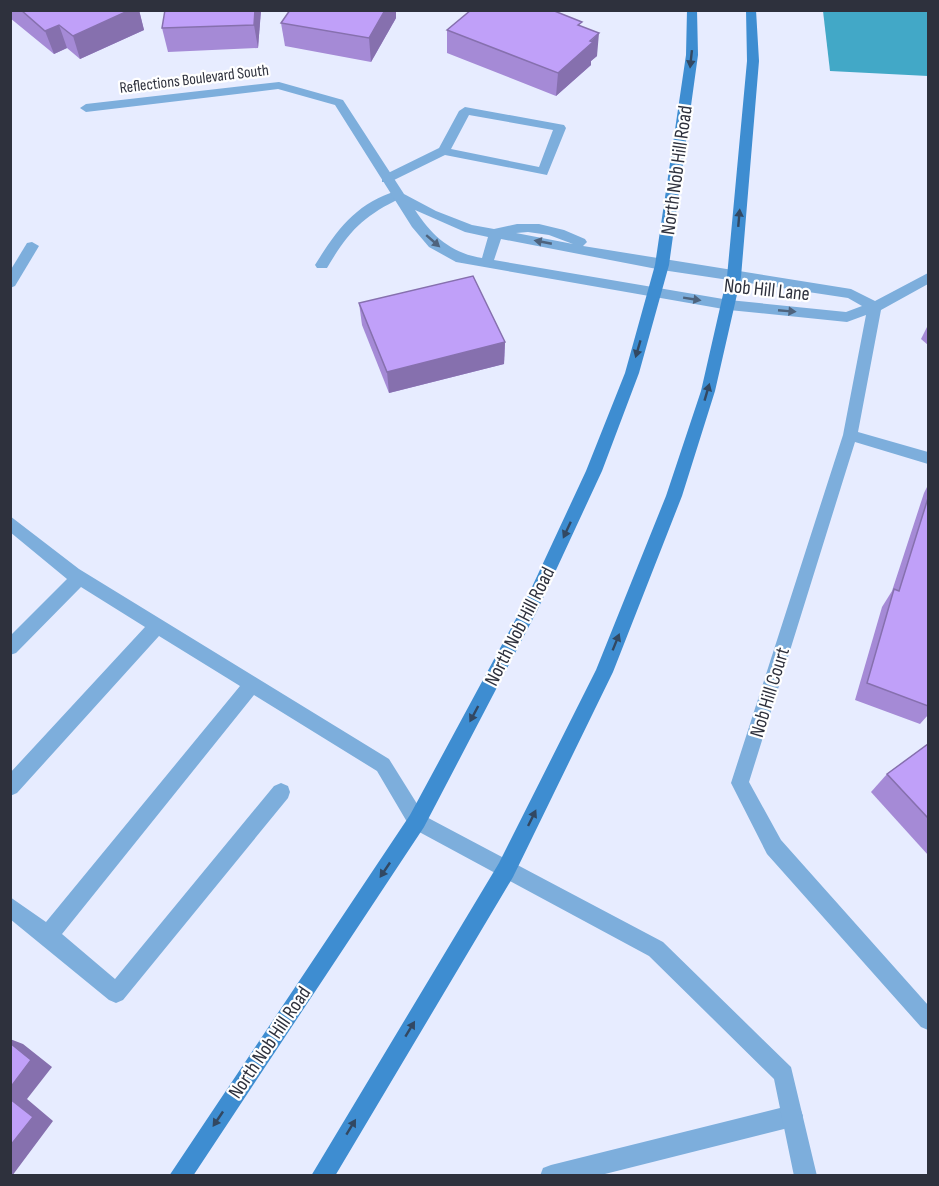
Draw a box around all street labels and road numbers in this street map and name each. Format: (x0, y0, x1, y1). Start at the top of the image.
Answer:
street label: Reflections Boulevard South (118, 61, 270, 98)
street label: North Nob Hill Road (656, 104, 698, 236)
street label: Nob Hill Lane (723, 274, 811, 306)
street label: North Nob Hill Road (480, 563, 560, 690)
street label: Nob Hill Court (745, 644, 795, 740)
street label: North Nob Hill Road (223, 982, 316, 1103)

